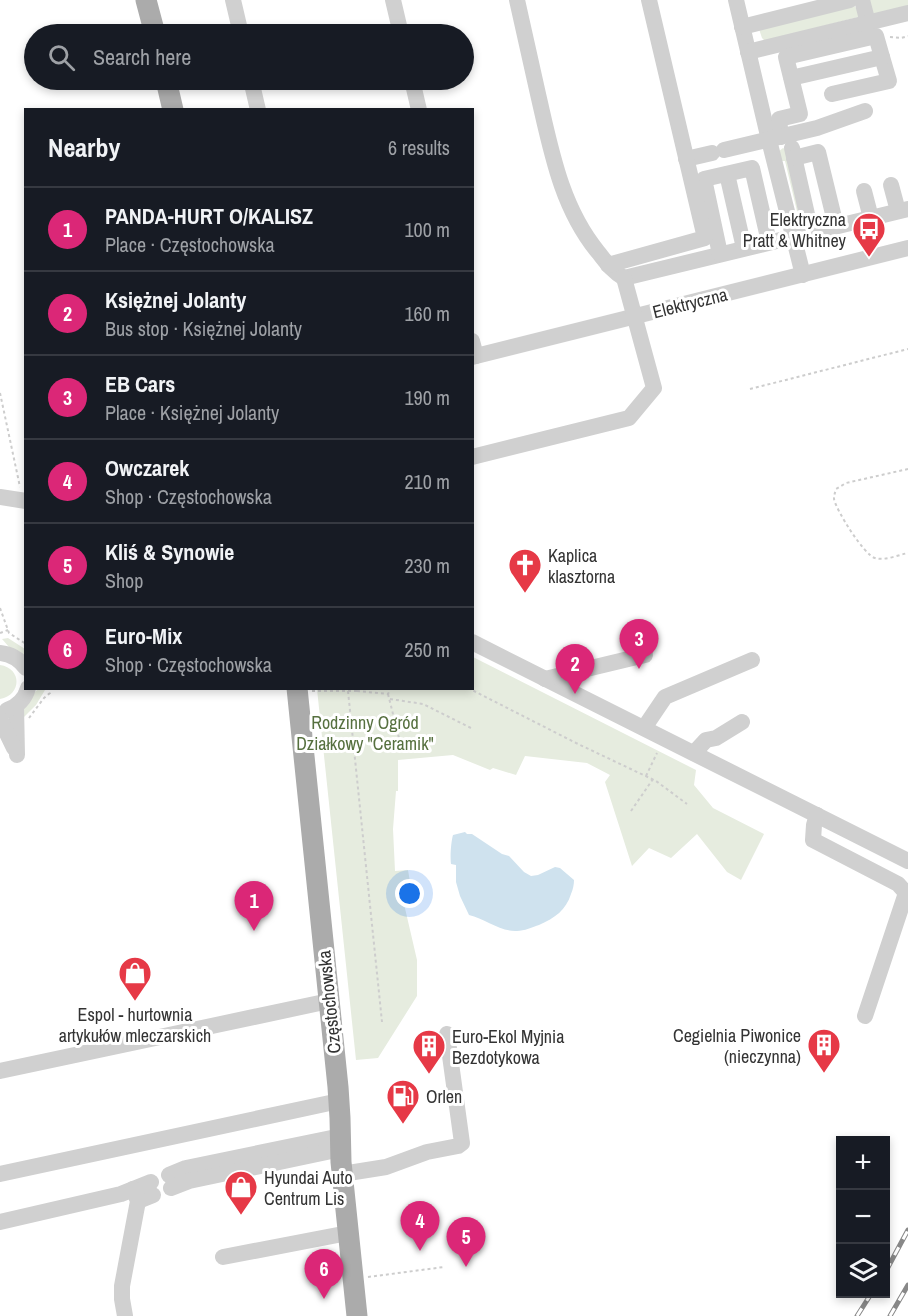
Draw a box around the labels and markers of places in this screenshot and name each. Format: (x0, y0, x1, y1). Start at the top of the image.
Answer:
place label: Elektryczna Pratt & Whitney (743, 207, 847, 253)
bus stop icon: Elektryczna Pratt & Whitney (851, 211, 887, 258)
place label: Kaplica klasztorna (548, 543, 615, 589)
church icon: Kaplica klasztorna (507, 547, 543, 594)
pin: 3 (620, 620, 658, 669)
pin: 2 (556, 644, 594, 694)
pin: 1 (234, 882, 274, 931)
shop icon: Espol - hurtownia artykułów mleczarskich (117, 955, 153, 1002)
place label: Espol - hurtownia artykułów mleczarskich (59, 1002, 211, 1048)
place label: Cegielnia Piwonice (nieczynna) (673, 1023, 801, 1069)
place label: Euro-Ekol Myjnia Bezdotykowa (452, 1024, 564, 1070)
building icon: Cegielnia Piwonice (nieczynna) (806, 1027, 842, 1074)
building icon: Euro-Ekol Myjnia Bezdotykowa (411, 1028, 447, 1075)
fuel station icon: Orlen (385, 1078, 421, 1125)
place label: Orlen (426, 1084, 462, 1109)
place label: Hyundai Auto Centrum Lis (264, 1165, 353, 1211)
shop icon: Hyundai Auto Centrum Lis (223, 1169, 259, 1216)
pin: 4 (400, 1202, 440, 1251)
pin: 5 (446, 1218, 486, 1267)
pin: 6 (304, 1250, 344, 1299)

